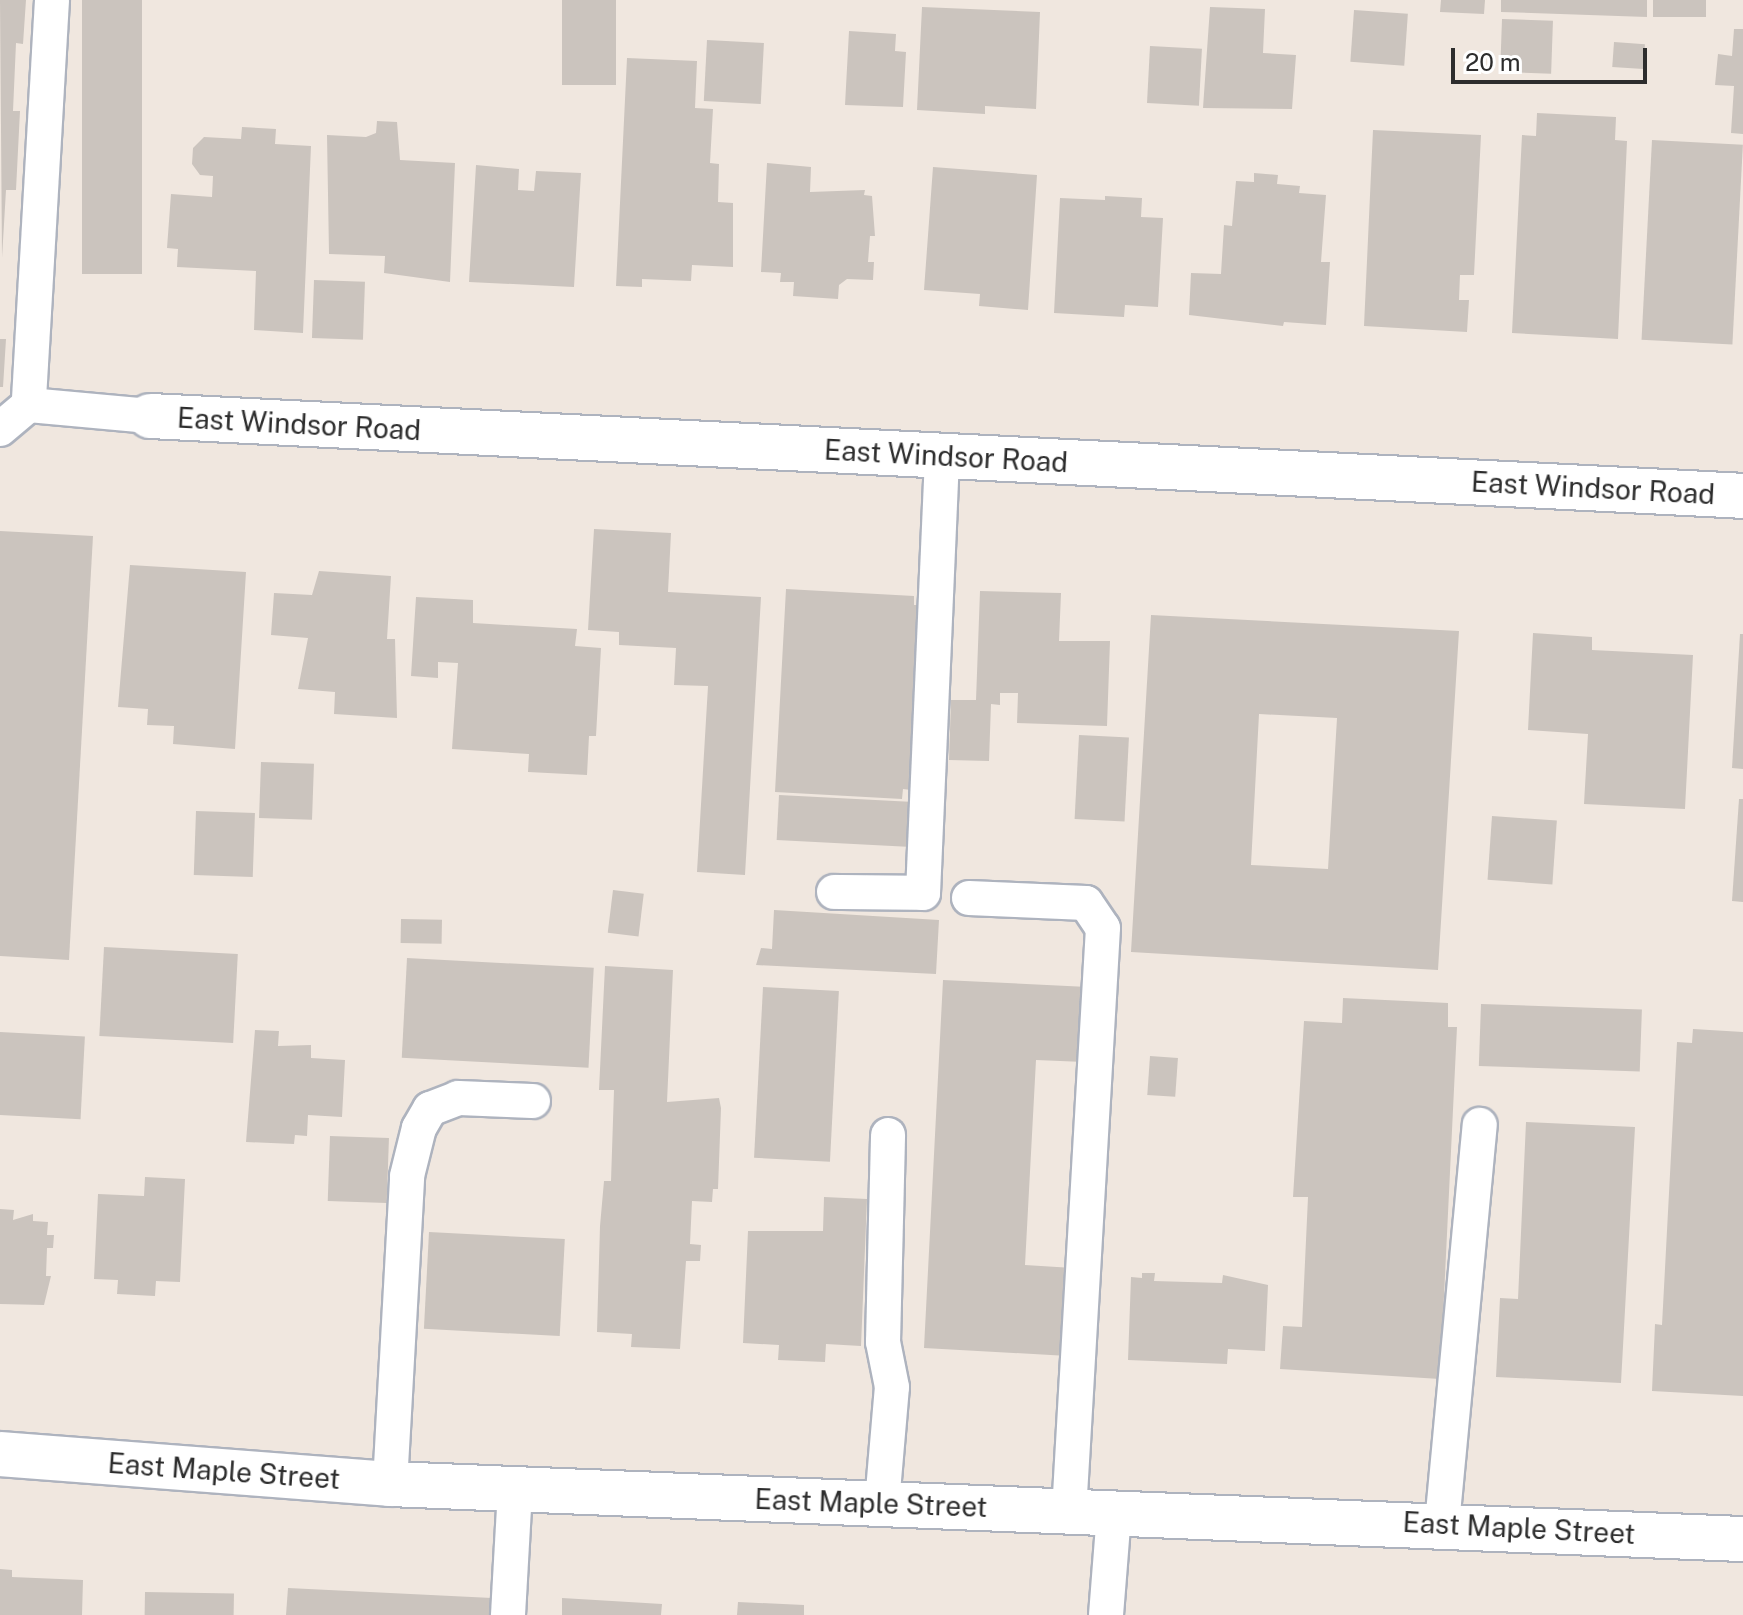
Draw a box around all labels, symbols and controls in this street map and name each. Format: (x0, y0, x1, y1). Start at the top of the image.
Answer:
scale bar (1455, 32, 1651, 82)
text: 20 m (1465, 48, 1521, 76)
street label: East Windsor Road (176, 401, 422, 447)
street label: East Windsor Road (823, 433, 1069, 479)
street label: East Windsor Road (1470, 465, 1716, 511)
street label: East Maple Street (107, 1446, 341, 1496)
street label: East Maple Street (754, 1482, 988, 1524)
street label: East Maple Street (1402, 1505, 1636, 1551)

